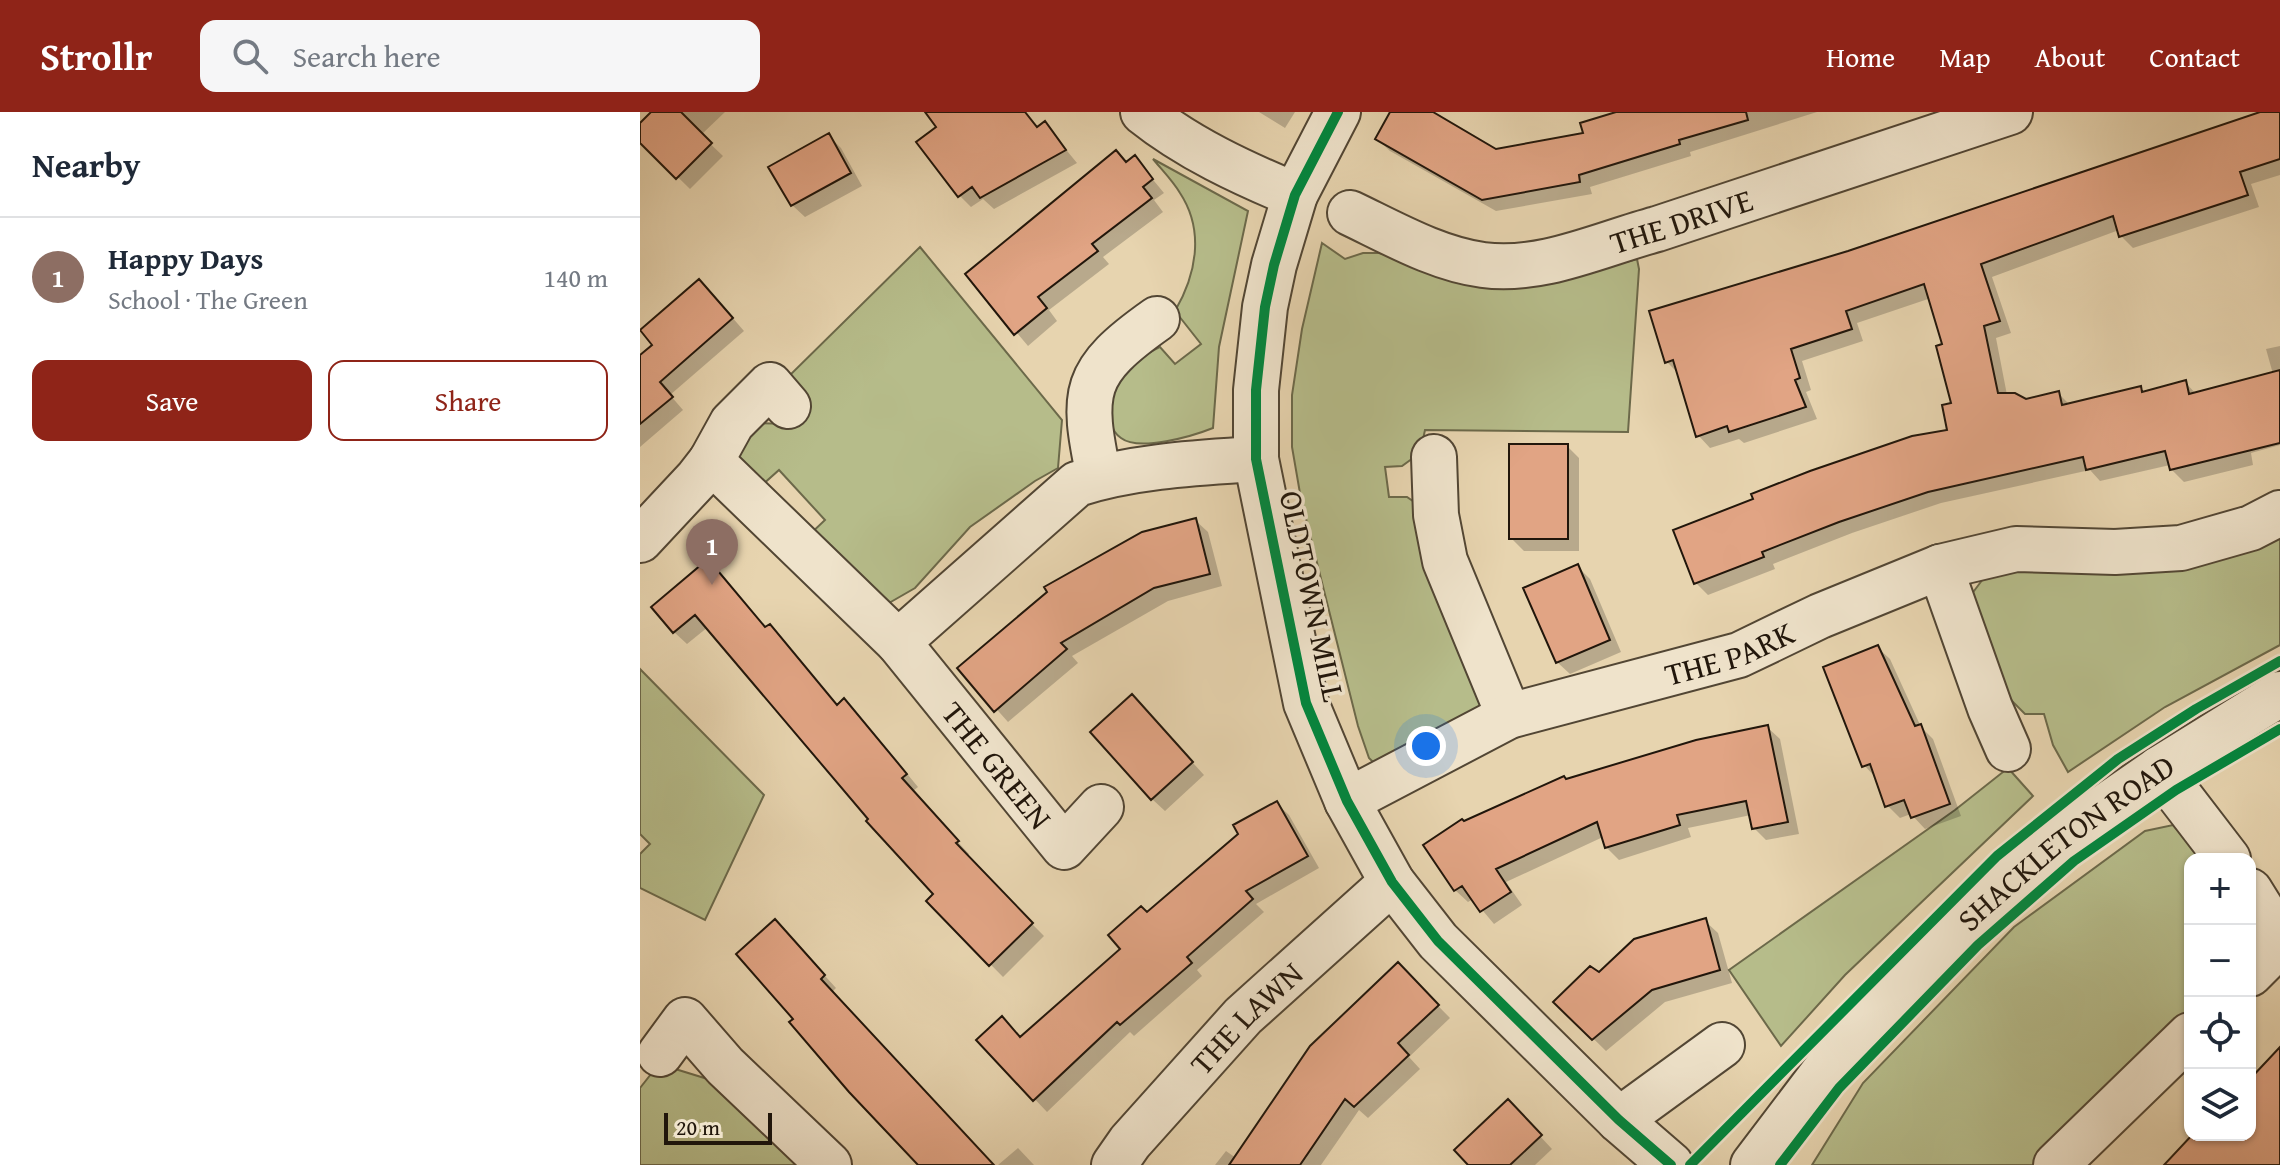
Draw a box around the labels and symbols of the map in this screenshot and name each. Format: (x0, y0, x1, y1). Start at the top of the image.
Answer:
street label: THE DRIVE (1604, 176, 1758, 266)
street label: OLDTOWN MILL (1268, 486, 1358, 706)
pin: 1 (686, 519, 738, 585)
street label: THE PARK (1659, 608, 1802, 697)
street label: THE GREEN (931, 691, 1064, 839)
your location (1406, 726, 1446, 766)
street label: SHACKLETON ROAD (1946, 742, 2183, 941)
street label: THE LAWN (1178, 950, 1313, 1085)
scale bar (664, 1109, 772, 1145)

